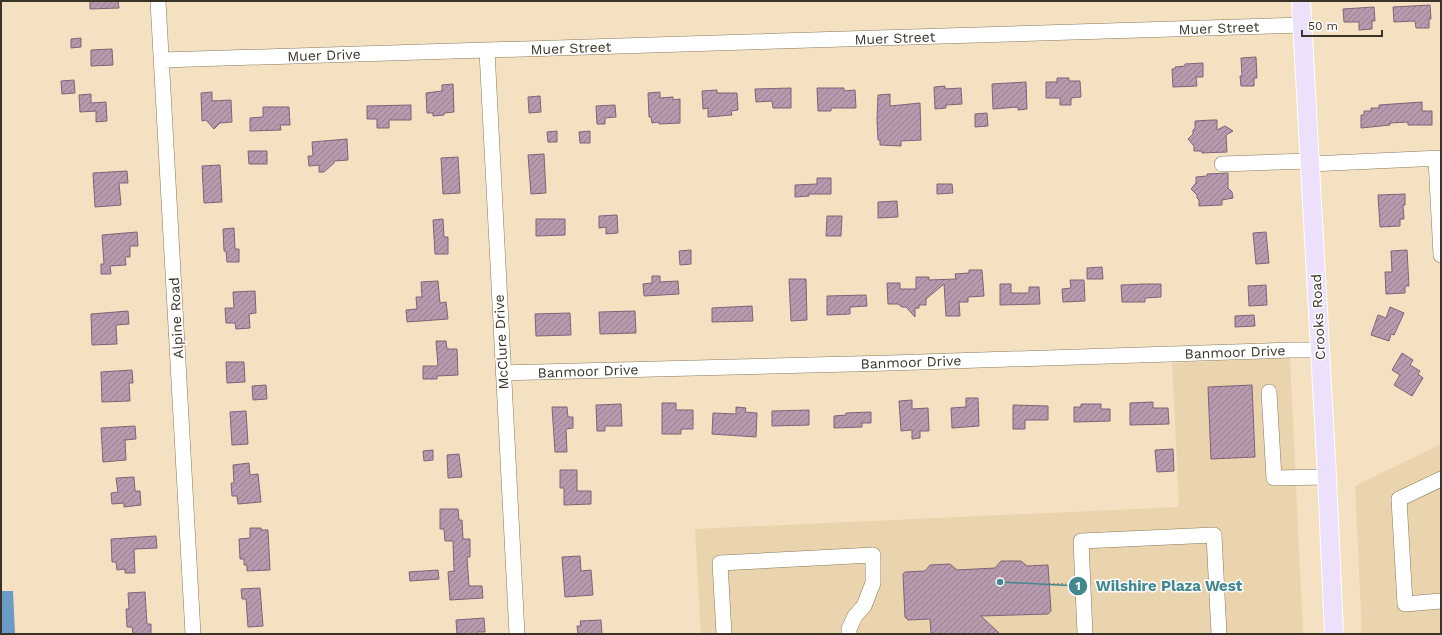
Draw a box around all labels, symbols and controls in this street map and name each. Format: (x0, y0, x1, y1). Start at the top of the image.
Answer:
scale bar (1302, 12, 1382, 38)
street label: Muer Street (1178, 19, 1260, 37)
text: 50 m (1308, 19, 1338, 33)
street label: Muer Street (854, 29, 936, 47)
street label: Muer Street (530, 39, 612, 57)
street label: Muer Drive (287, 46, 361, 64)
street label: Crooks Road (1308, 274, 1328, 360)
street label: Alpine Road (166, 277, 186, 359)
street label: McClure Drive (491, 294, 511, 390)
street label: Banmoor Drive (1184, 342, 1286, 362)
street label: Banmoor Drive (860, 352, 962, 372)
street label: Banmoor Drive (537, 361, 639, 381)
callout: Wilshire Plaza West (1068, 572, 1251, 599)
text: Wilshire Plaza West (1096, 577, 1243, 595)
text: 1 (1075, 579, 1081, 593)

